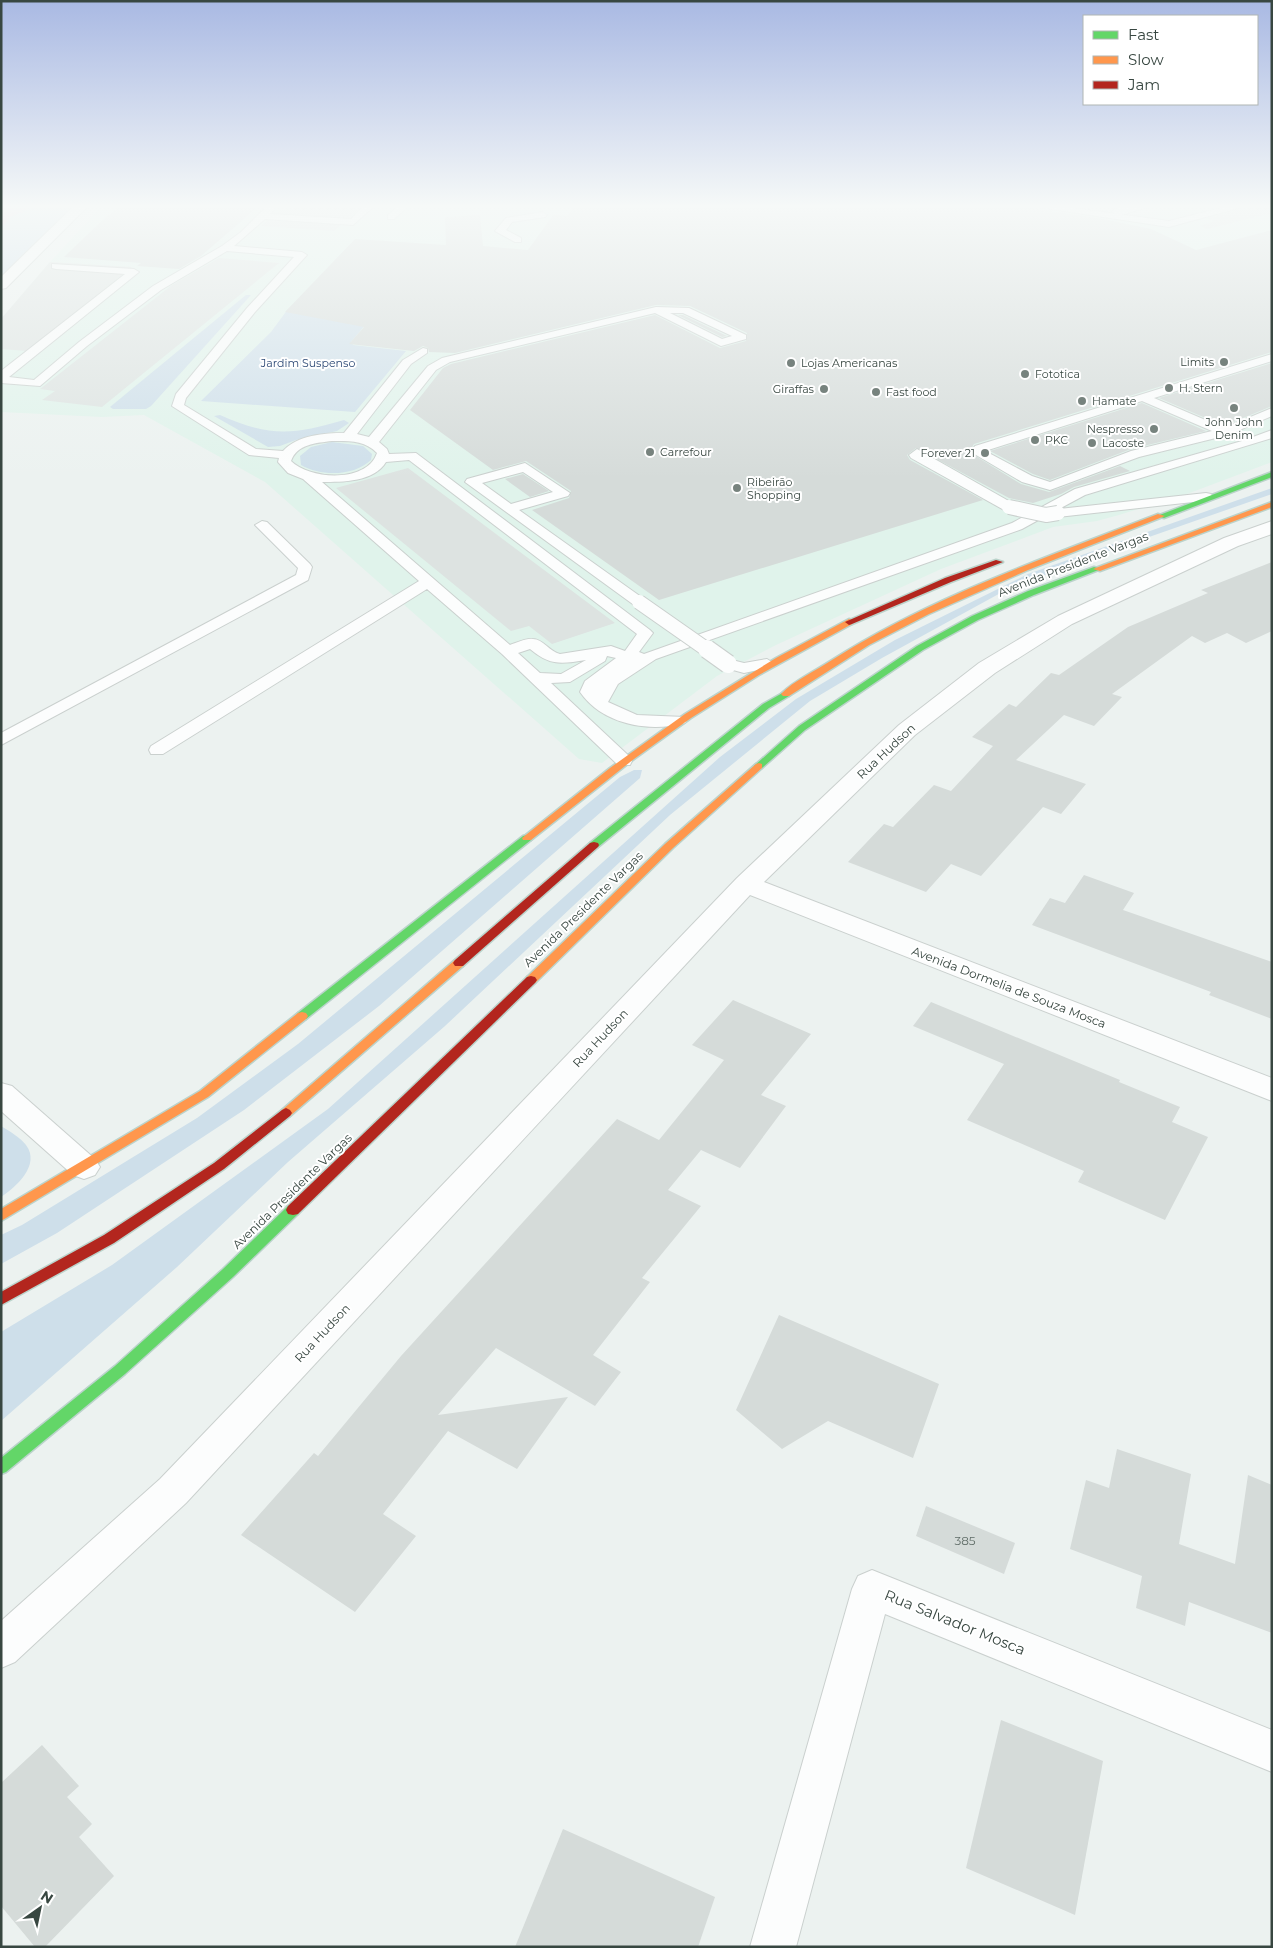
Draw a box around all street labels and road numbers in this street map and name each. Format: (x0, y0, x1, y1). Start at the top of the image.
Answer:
street label: Avenida Presidente Vargas (996, 528, 1151, 600)
street label: Rua Hudson (854, 720, 918, 782)
street label: Avenida Presidente Vargas (520, 848, 646, 970)
street label: Avenida Dormelia de Souza Mosca (910, 943, 1108, 1031)
street label: Rua Hudson (569, 1006, 631, 1070)
street label: Avenida Presidente Vargas (229, 1130, 355, 1252)
street label: Rua Hudson (291, 1301, 353, 1365)
street label: Rua Salvador Mosca (882, 1585, 1028, 1659)

